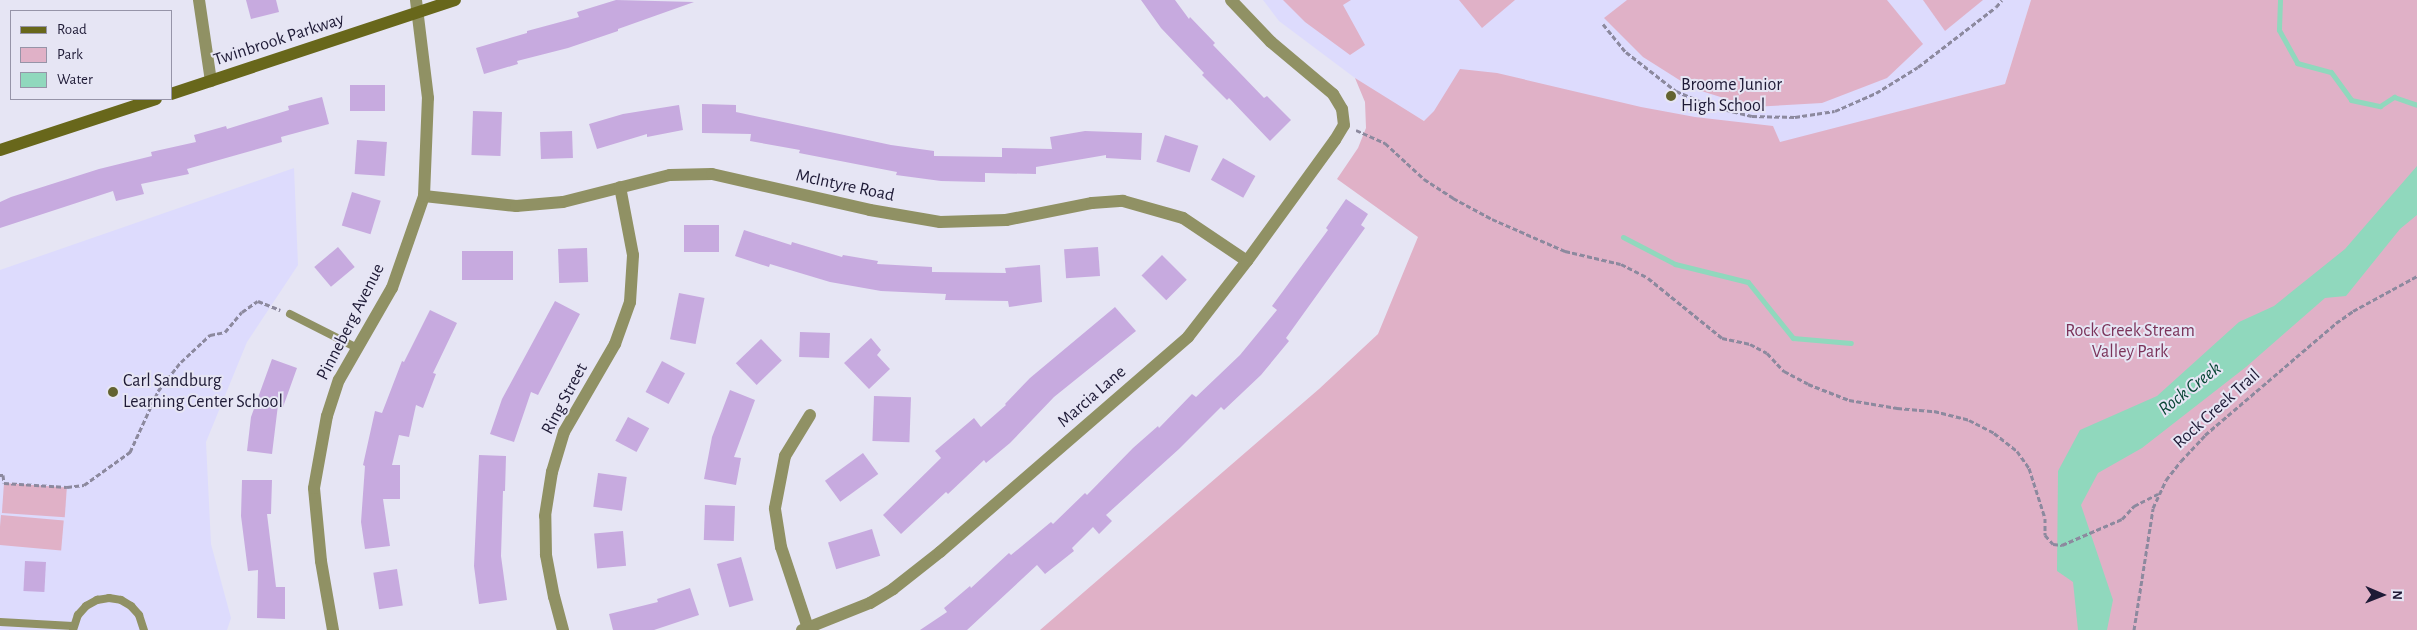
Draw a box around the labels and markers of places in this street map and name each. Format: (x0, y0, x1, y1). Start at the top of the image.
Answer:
place label: Broome Junior High School (1681, 75, 1782, 118)
marker: Broome Junior High School (1665, 90, 1677, 102)
place label: Carl Sandburg Learning Center School (123, 371, 283, 414)
marker: Carl Sandburg Learning Center School (107, 386, 119, 398)

